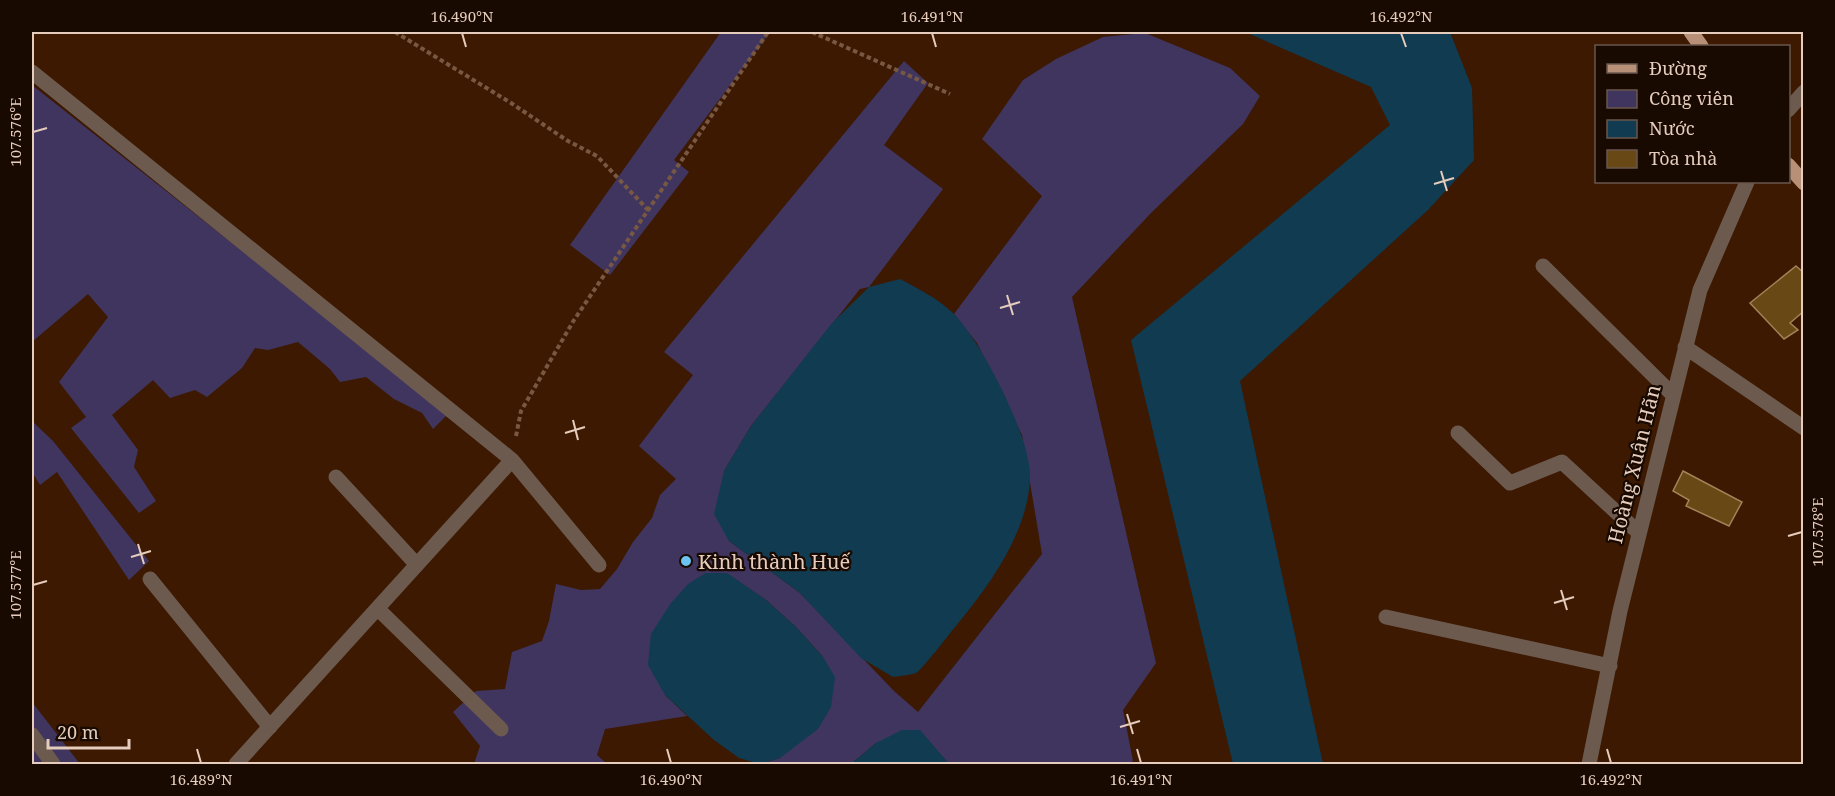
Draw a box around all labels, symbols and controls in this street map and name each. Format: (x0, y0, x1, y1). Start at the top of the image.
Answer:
text: 16.490°N (430, 6, 494, 26)
text: 16.491°N (900, 6, 964, 26)
text: 16.492°N (1369, 6, 1433, 26)
legend (1595, 45, 1790, 183)
text: Đường (1649, 56, 1707, 80)
text: Công viên (1649, 86, 1734, 110)
text: 107.576°E (5, 97, 25, 167)
text: Nước (1649, 116, 1695, 140)
text: Tòa nhà (1649, 146, 1718, 170)
street label: Hoàng Xuân Hãn (1601, 382, 1667, 546)
text: 107.578°E (1807, 497, 1827, 567)
place label: Kinh thành Huế (698, 548, 851, 575)
text: 107.577°E (5, 550, 25, 620)
marker: Kinh thành Huế (679, 554, 693, 568)
scale bar (48, 712, 129, 750)
text: 20 m (57, 720, 99, 744)
text: 16.489°N (169, 769, 233, 789)
text: 16.490°N (639, 769, 703, 789)
text: 16.491°N (1109, 769, 1173, 789)
text: 16.492°N (1579, 769, 1643, 789)

